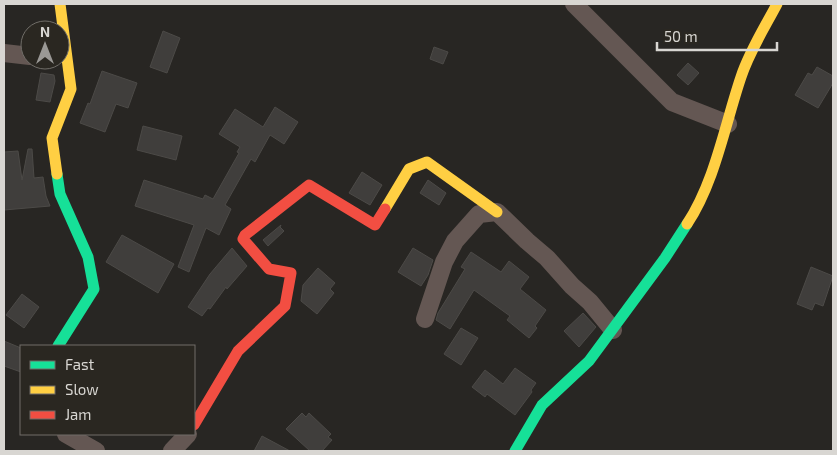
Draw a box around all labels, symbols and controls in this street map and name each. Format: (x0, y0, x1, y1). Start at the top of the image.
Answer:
north arrow (20, 20, 70, 70)
scale bar (657, 20, 777, 52)
text: N (40, 23, 50, 40)
text: 50 m (664, 27, 698, 45)
legend (20, 345, 195, 435)
text: Fast (65, 355, 95, 373)
text: Slow (65, 380, 99, 398)
text: Jam (65, 405, 91, 423)

